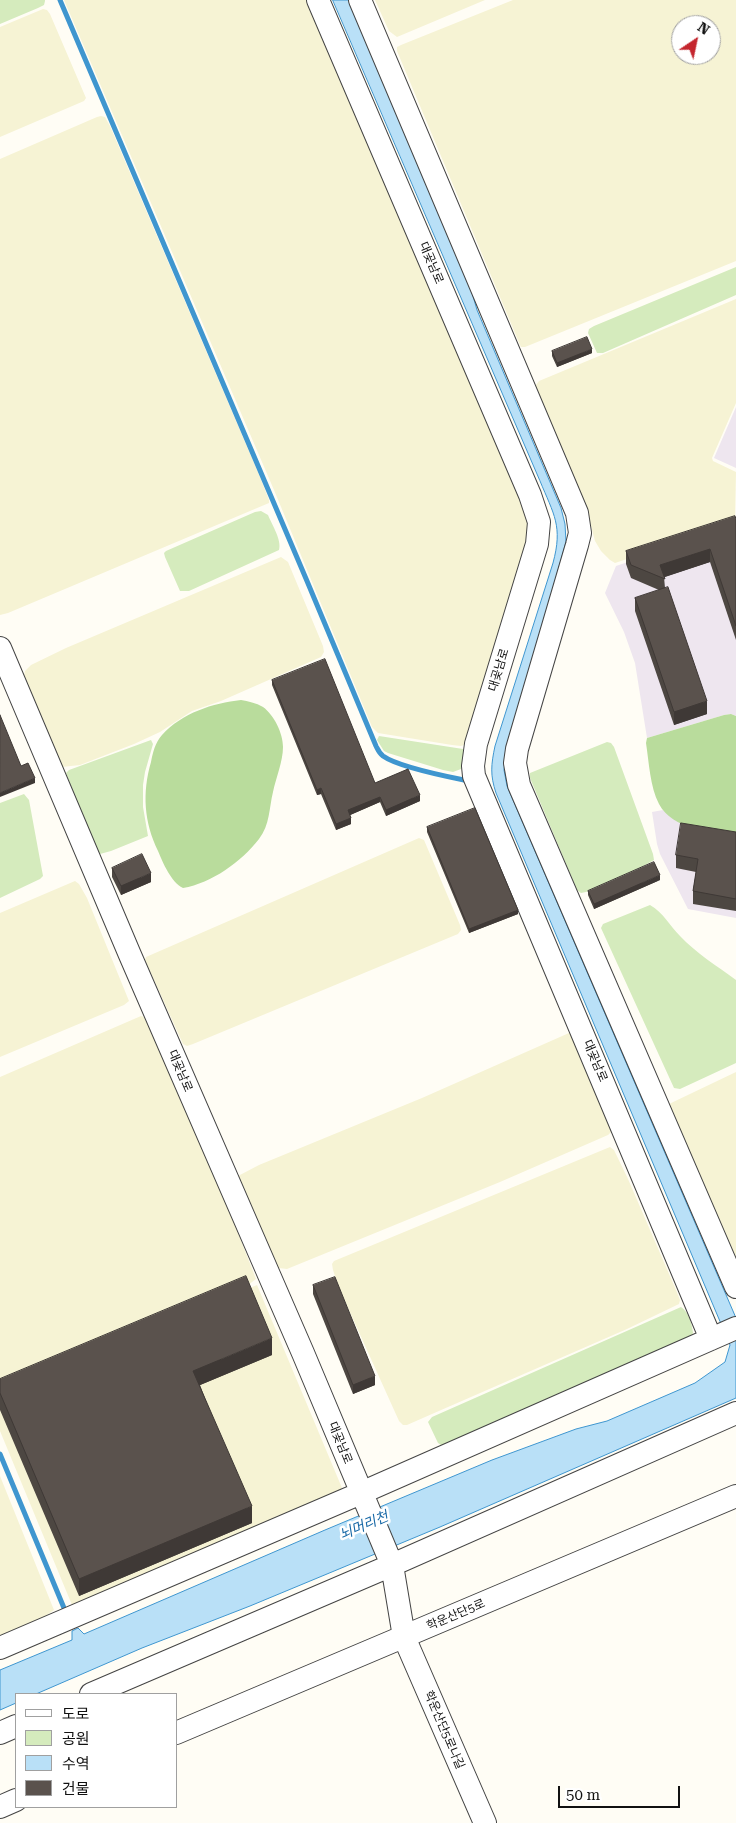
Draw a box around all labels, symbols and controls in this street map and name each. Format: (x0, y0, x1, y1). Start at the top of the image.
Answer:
north arrow (671, 15, 721, 65)
text: N (695, 19, 713, 38)
street label: 대곶남로 (416, 240, 446, 286)
street label: 대곶남로 (486, 647, 512, 693)
street label: 대곶남로 (580, 1038, 610, 1084)
street label: 대곶남로 (165, 1048, 195, 1094)
street label: 대곶남로 (325, 1420, 355, 1466)
water label: 뇌머리천 (337, 1508, 391, 1544)
street label: 학운산단5로 (425, 1596, 487, 1634)
street label: 학운산단5로나길 (421, 1689, 467, 1771)
legend (15, 1693, 178, 1808)
text: 도로 (62, 1705, 90, 1723)
text: 공원 (62, 1730, 90, 1748)
text: 수역 (62, 1755, 90, 1773)
scale bar (561, 1776, 684, 1808)
text: 건물 (62, 1780, 90, 1798)
text: 50 m (566, 1786, 600, 1804)

